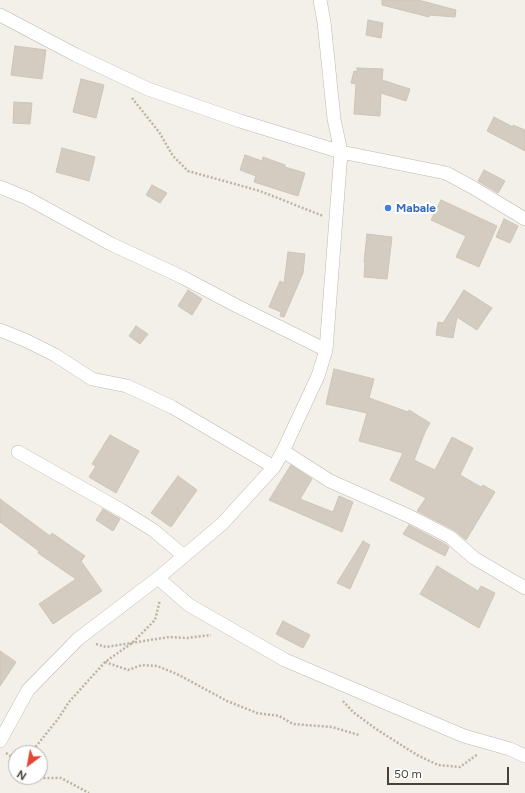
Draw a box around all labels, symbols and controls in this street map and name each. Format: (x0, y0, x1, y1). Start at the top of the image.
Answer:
place label: Mabale (396, 201, 436, 215)
marker: Mabale (383, 203, 393, 213)
north arrow (8, 745, 48, 785)
scale bar (389, 759, 511, 785)
text: N (15, 767, 29, 783)
text: 50 m (394, 767, 422, 781)

